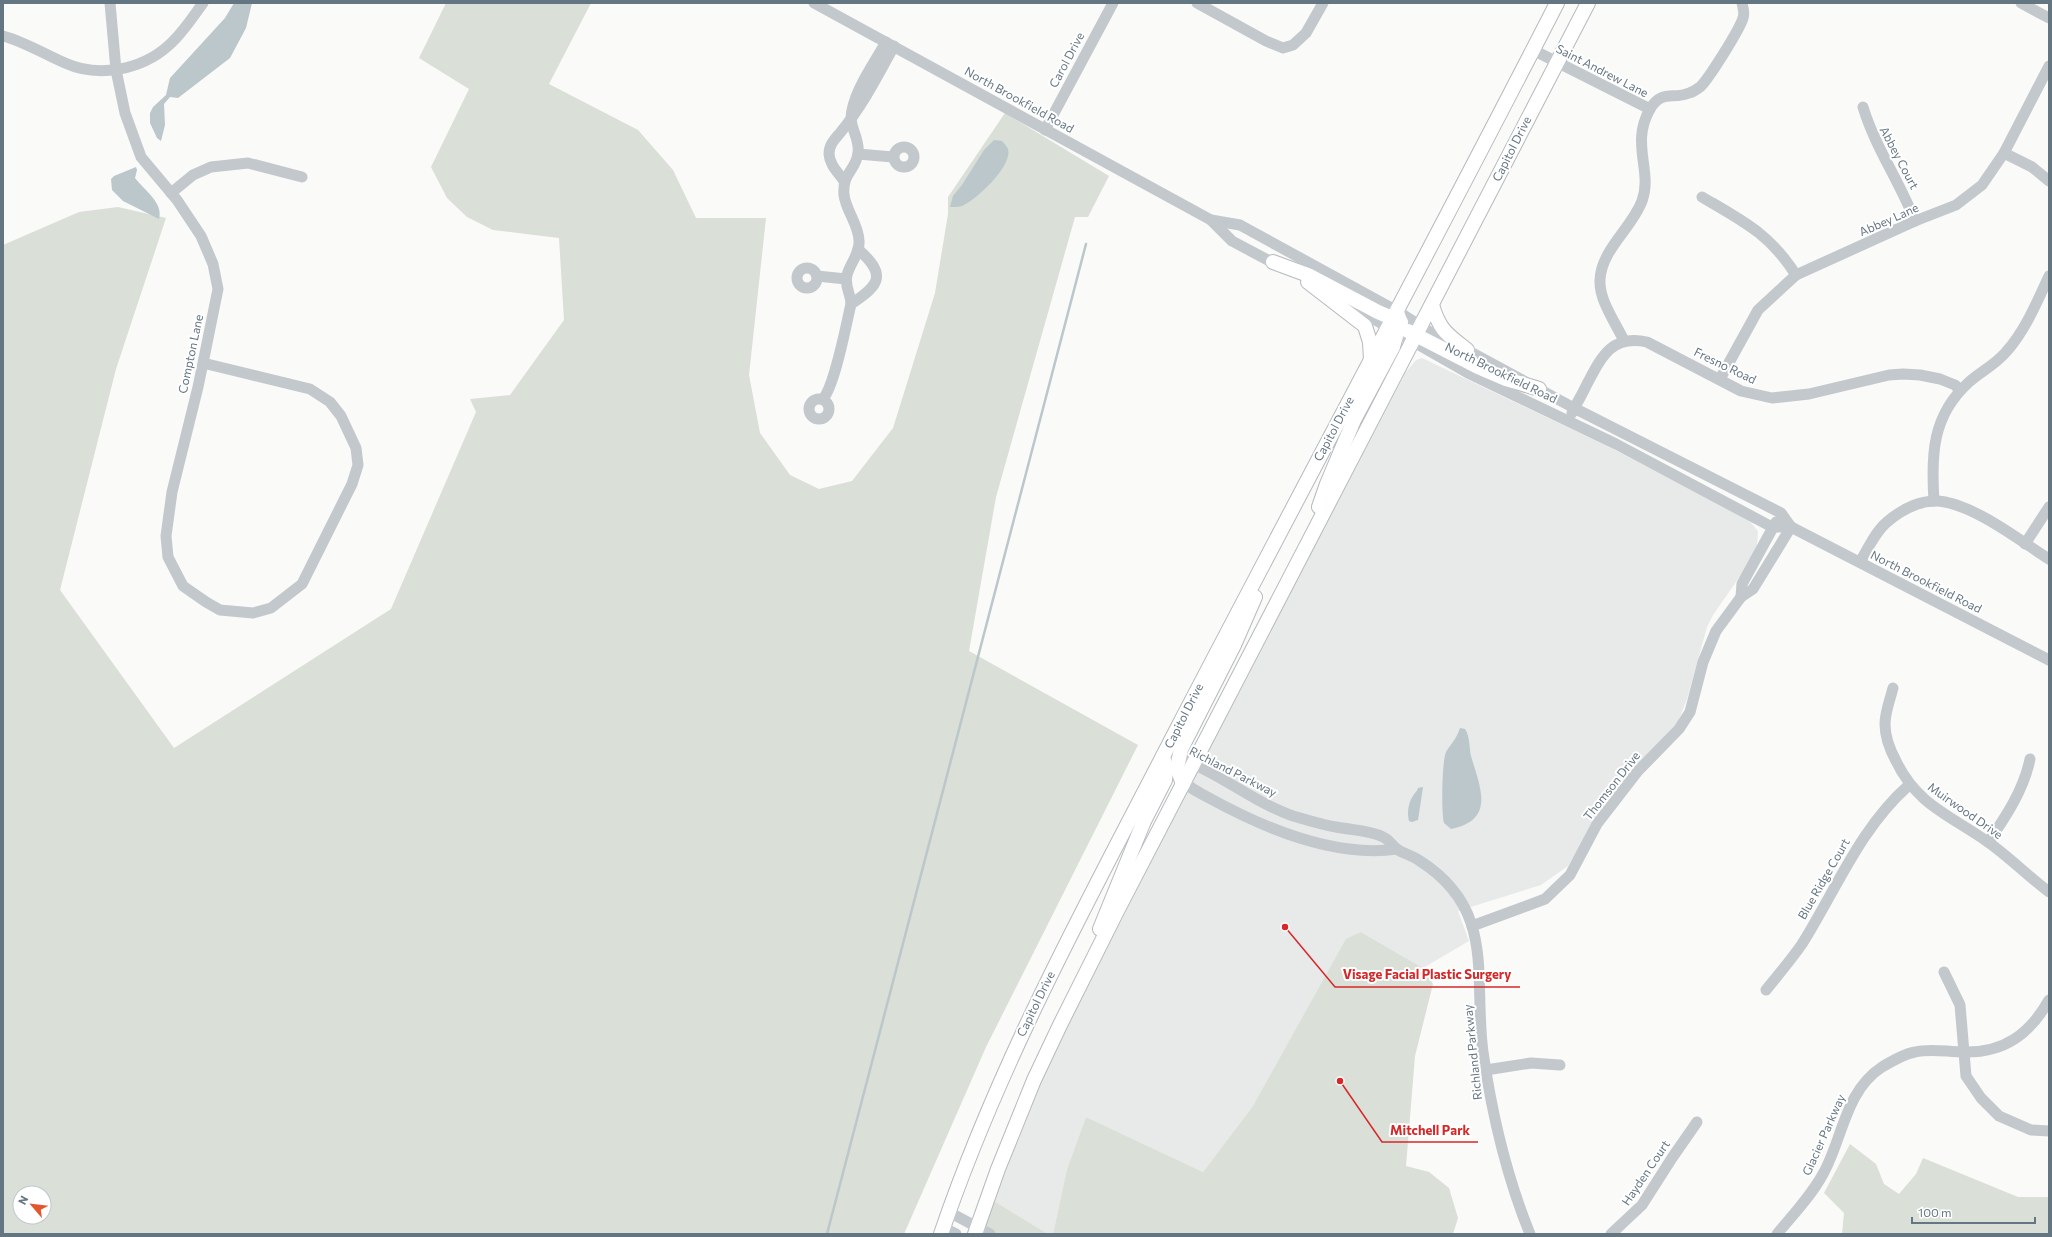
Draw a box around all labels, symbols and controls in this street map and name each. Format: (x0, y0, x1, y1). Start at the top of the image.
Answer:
street label: Carol Drive (1046, 29, 1087, 90)
street label: Saint Andrew Lane (1554, 41, 1651, 99)
street label: North Brookfield Road (962, 63, 1077, 135)
street label: Capitol Drive (1489, 114, 1533, 183)
street label: Abbey Court (1878, 124, 1922, 191)
street label: Abbey Lane (1857, 200, 1920, 238)
street label: Compton Lane (175, 313, 205, 395)
street label: North Brookfield Road (1443, 339, 1560, 405)
street label: Fresno Road (1692, 344, 1759, 386)
street label: Capitol Drive (1310, 394, 1356, 463)
street label: North Brookfield Road (1869, 547, 1984, 615)
street label: Capitol Drive (1161, 681, 1205, 750)
street label: Richland Parkway (1187, 743, 1280, 799)
street label: Thomson Drive (1580, 748, 1642, 822)
street label: Muirwood Drive (1926, 779, 2006, 841)
street label: Blue Ridge Court (1794, 836, 1852, 921)
callout: Visage Facial Plastic Surgery (1335, 962, 1520, 987)
text: Visage Facial Plastic Surgery (1343, 966, 1511, 982)
street label: Capitol Drive (1013, 969, 1057, 1039)
street label: Richland Parkway (1460, 1003, 1484, 1101)
street label: Glacier Parkway (1799, 1092, 1847, 1177)
callout: Mitchell Park (1382, 1117, 1478, 1142)
text: Mitchell Park (1390, 1122, 1471, 1138)
street label: Hayden Court (1618, 1137, 1672, 1208)
north arrow (12, 1185, 52, 1225)
text: N (15, 1193, 30, 1207)
scale bar (1912, 1199, 2035, 1225)
text: 100 m (1918, 1205, 1952, 1219)

